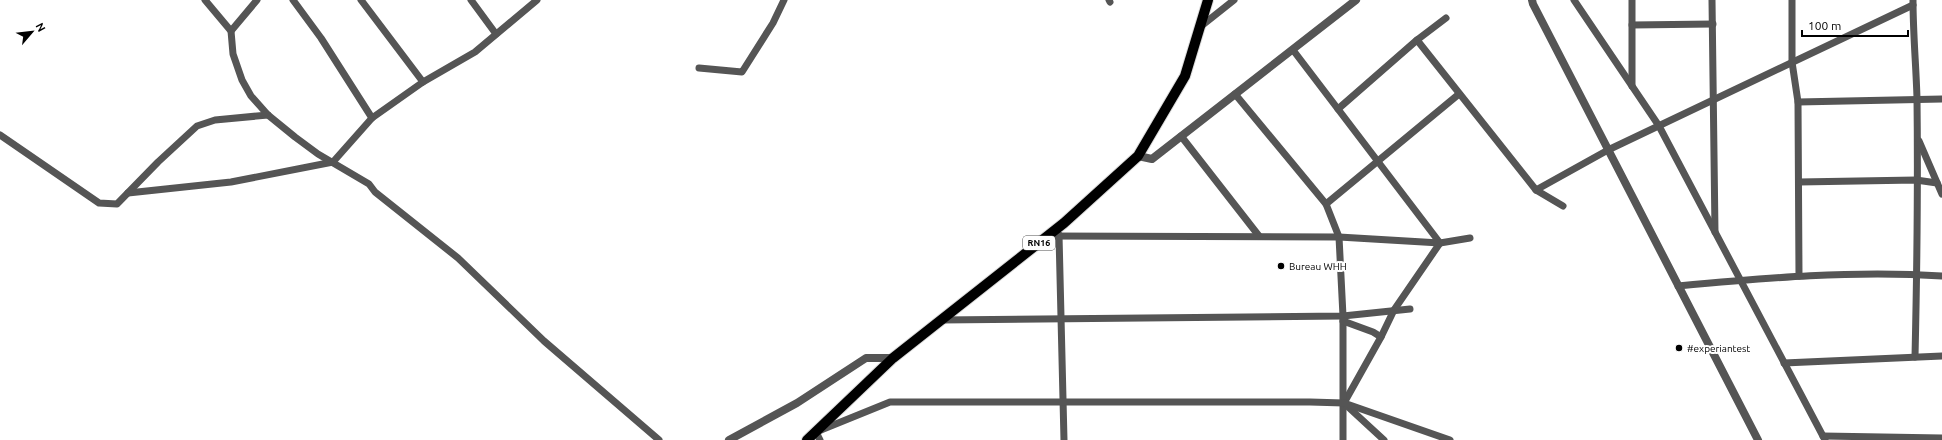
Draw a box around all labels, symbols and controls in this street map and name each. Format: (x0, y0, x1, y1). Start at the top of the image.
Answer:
north arrow (12, 12, 52, 52)
scale bar (1802, 12, 1908, 38)
text: 100 m (1808, 19, 1841, 32)
text: N (34, 21, 48, 34)
road number: RN16 (1023, 236, 1055, 250)
marker: Bureau WHH (1276, 261, 1286, 271)
place label: Bureau WHH (1289, 261, 1347, 272)
marker: #experiantest (1674, 343, 1684, 353)
place label: #experiantest (1687, 343, 1750, 354)

